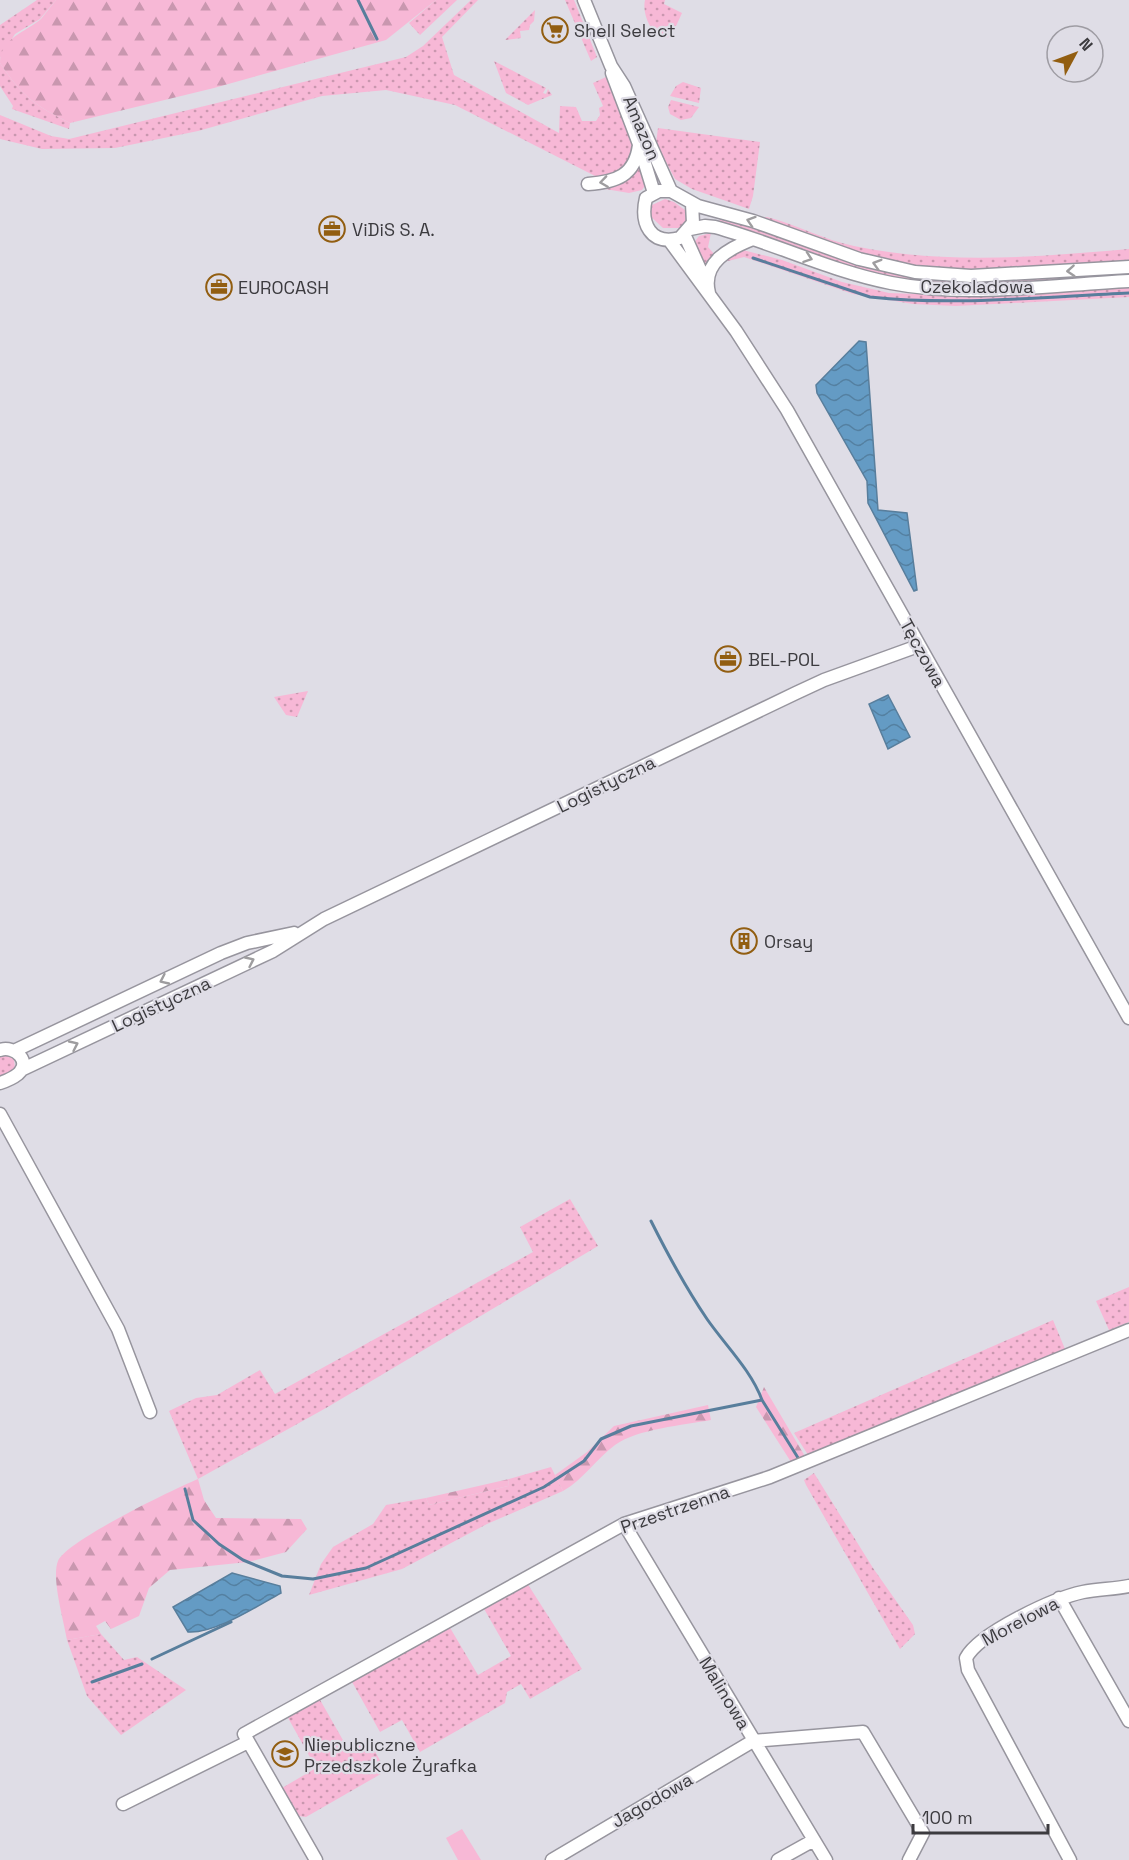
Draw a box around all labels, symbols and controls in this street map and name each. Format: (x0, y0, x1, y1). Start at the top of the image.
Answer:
supermarket icon: Shell Select (540, 15, 570, 45)
place label: Shell Select (574, 19, 676, 42)
north arrow (1045, 24, 1105, 84)
text: N (1074, 34, 1097, 55)
street label: Amazon (618, 92, 666, 164)
one-way arrow (599, 175, 609, 187)
office icon: ViDiS S. A. (317, 214, 347, 244)
one-way arrow (746, 215, 757, 228)
place label: ViDiS S. A. (352, 218, 435, 241)
one-way arrow (802, 251, 813, 264)
one-way arrow (872, 259, 883, 271)
one-way arrow (1066, 264, 1075, 277)
office icon: EUROCASH (204, 272, 234, 302)
street label: Czekoladowa (920, 275, 1034, 298)
place label: EUROCASH (238, 276, 329, 299)
street label: Tęczowa (895, 615, 951, 691)
office icon: BEL-POL (713, 644, 743, 674)
place label: BEL-POL (748, 648, 820, 671)
street label: Logistyczna (553, 750, 659, 818)
building icon: Orsay (729, 926, 759, 956)
place label: Orsay (764, 930, 813, 953)
one-way arrow (243, 957, 254, 969)
street label: Logistyczna (108, 971, 214, 1037)
one-way arrow (160, 972, 171, 984)
one-way arrow (67, 1041, 78, 1053)
street label: Przestrzenna (617, 1480, 733, 1538)
street label: Morelowa (978, 1591, 1062, 1651)
street label: Malinowa (694, 1652, 756, 1734)
place label: Niepubliczne Przedszkole Żyrafka (304, 1733, 477, 1777)
school or university icon: Niepubliczne Przedszkole Żyrafka (270, 1739, 300, 1769)
street label: Jagodowa (607, 1767, 697, 1833)
scale bar (913, 1797, 1048, 1835)
text: 100 m (922, 1806, 973, 1829)

